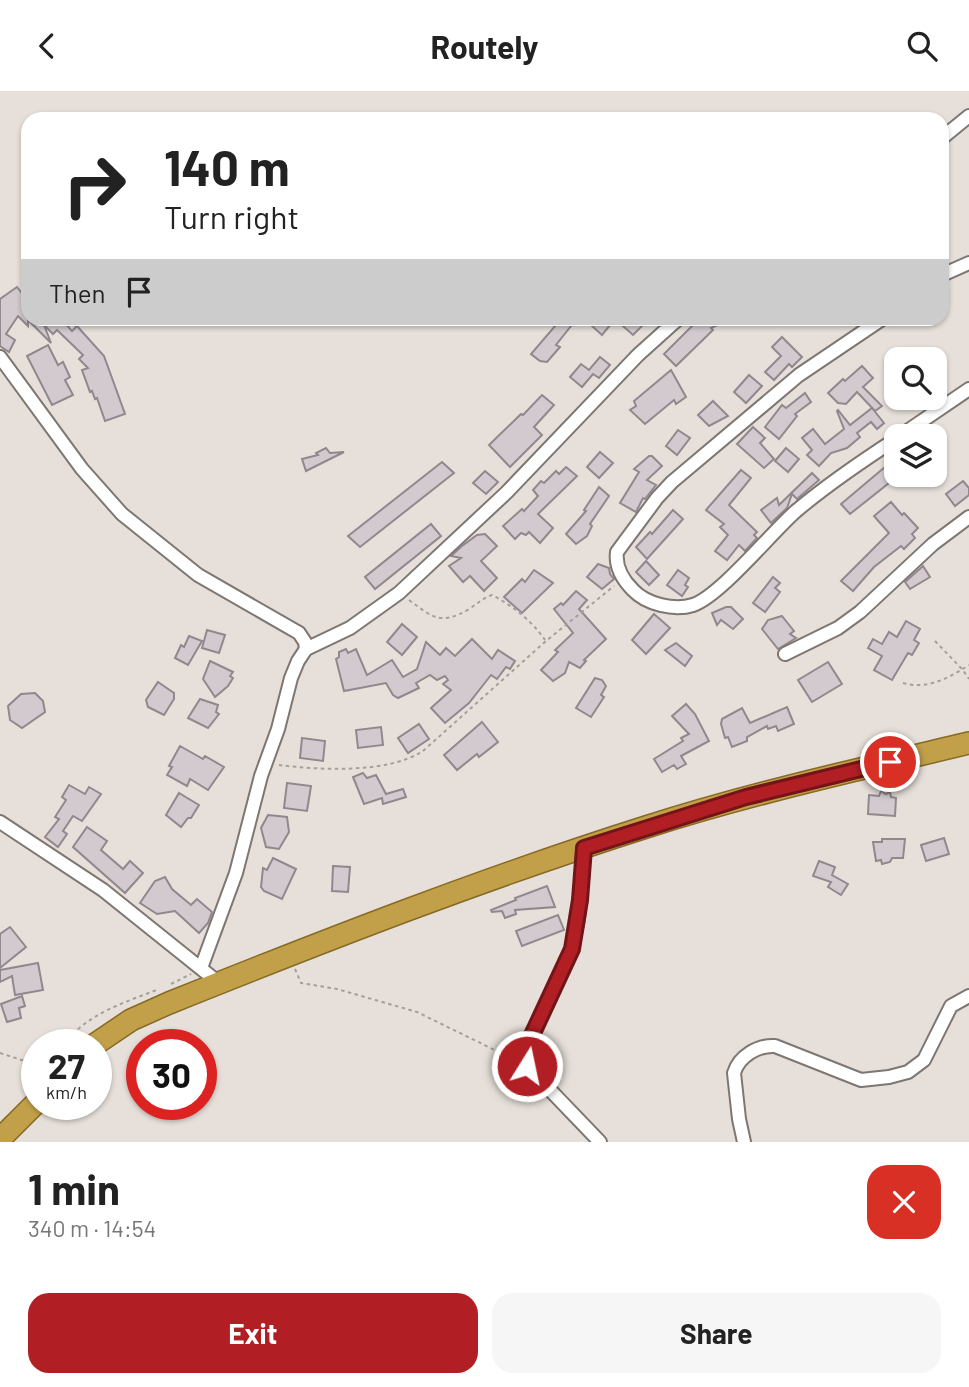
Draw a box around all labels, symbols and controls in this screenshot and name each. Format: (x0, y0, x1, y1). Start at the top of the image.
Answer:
icon: back (28, 27, 66, 65)
text: Routely (430, 27, 539, 65)
icon: search (903, 27, 941, 65)
text: 140 m (164, 137, 290, 196)
icon: right (49, 140, 140, 231)
text: Turn right (164, 197, 299, 235)
icon: arrive (120, 273, 158, 311)
text: Then (49, 277, 106, 308)
map controls (884, 347, 947, 487)
button: search (884, 347, 947, 410)
button: layers (884, 424, 947, 487)
pin (860, 732, 920, 792)
icon: arrive (871, 743, 909, 781)
speed limit sign: 30 (126, 1029, 217, 1120)
position arrow (490, 1029, 564, 1103)
text: 27 (48, 1044, 85, 1086)
text: km/h (46, 1081, 87, 1103)
text: 1 min (28, 1163, 120, 1213)
button: close (867, 1165, 941, 1239)
text: 340 m · 14:54 (28, 1214, 156, 1242)
button: Exit (28, 1293, 478, 1373)
button: Share (492, 1293, 941, 1373)

